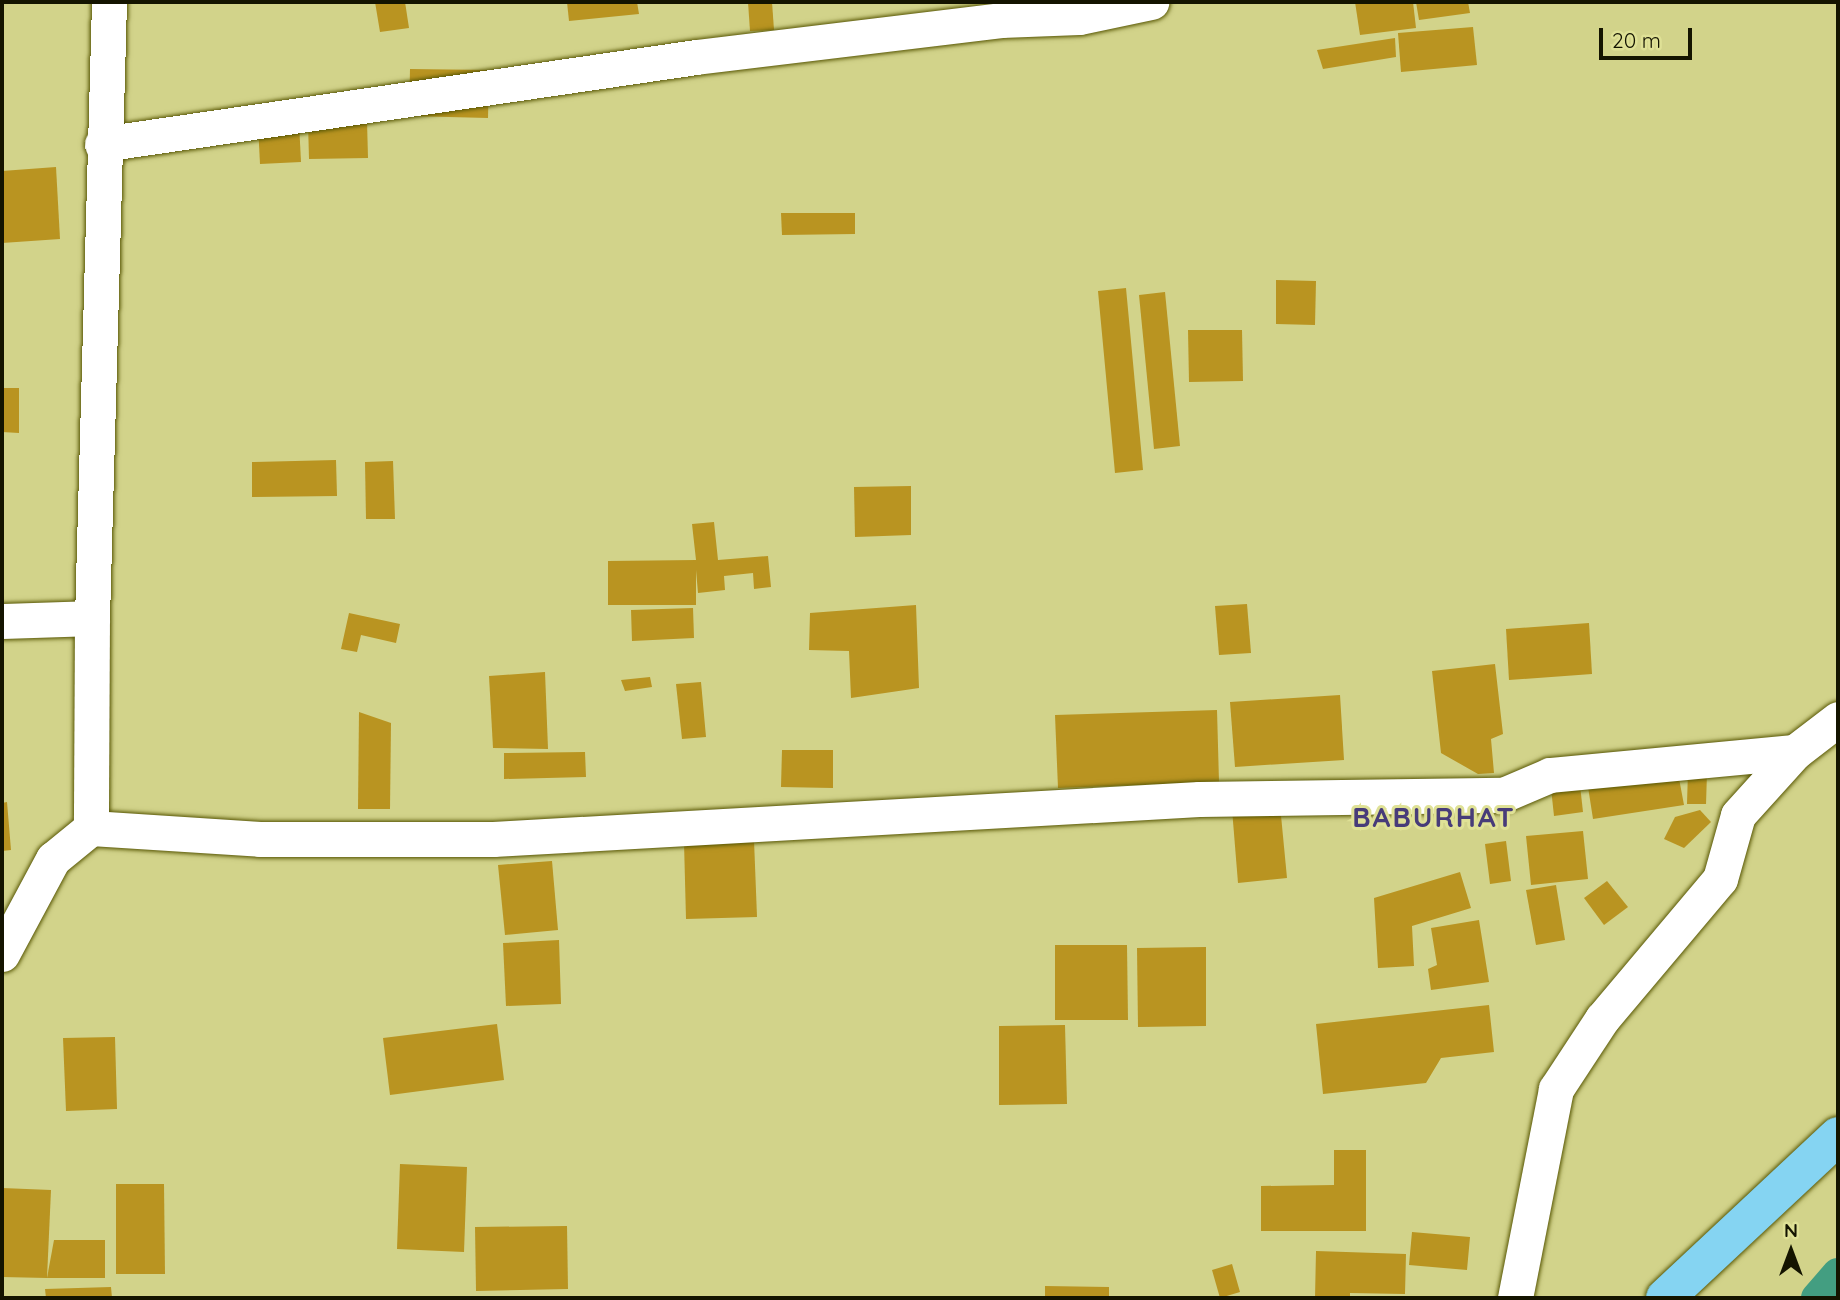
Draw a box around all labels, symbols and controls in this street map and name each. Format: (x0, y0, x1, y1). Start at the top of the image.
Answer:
scale bar (1602, 14, 1695, 58)
text: 20 m (1612, 27, 1661, 53)
district label: BABURHAT (1353, 800, 1515, 834)
north arrow (1756, 1216, 1826, 1286)
text: N (1784, 1218, 1798, 1242)

